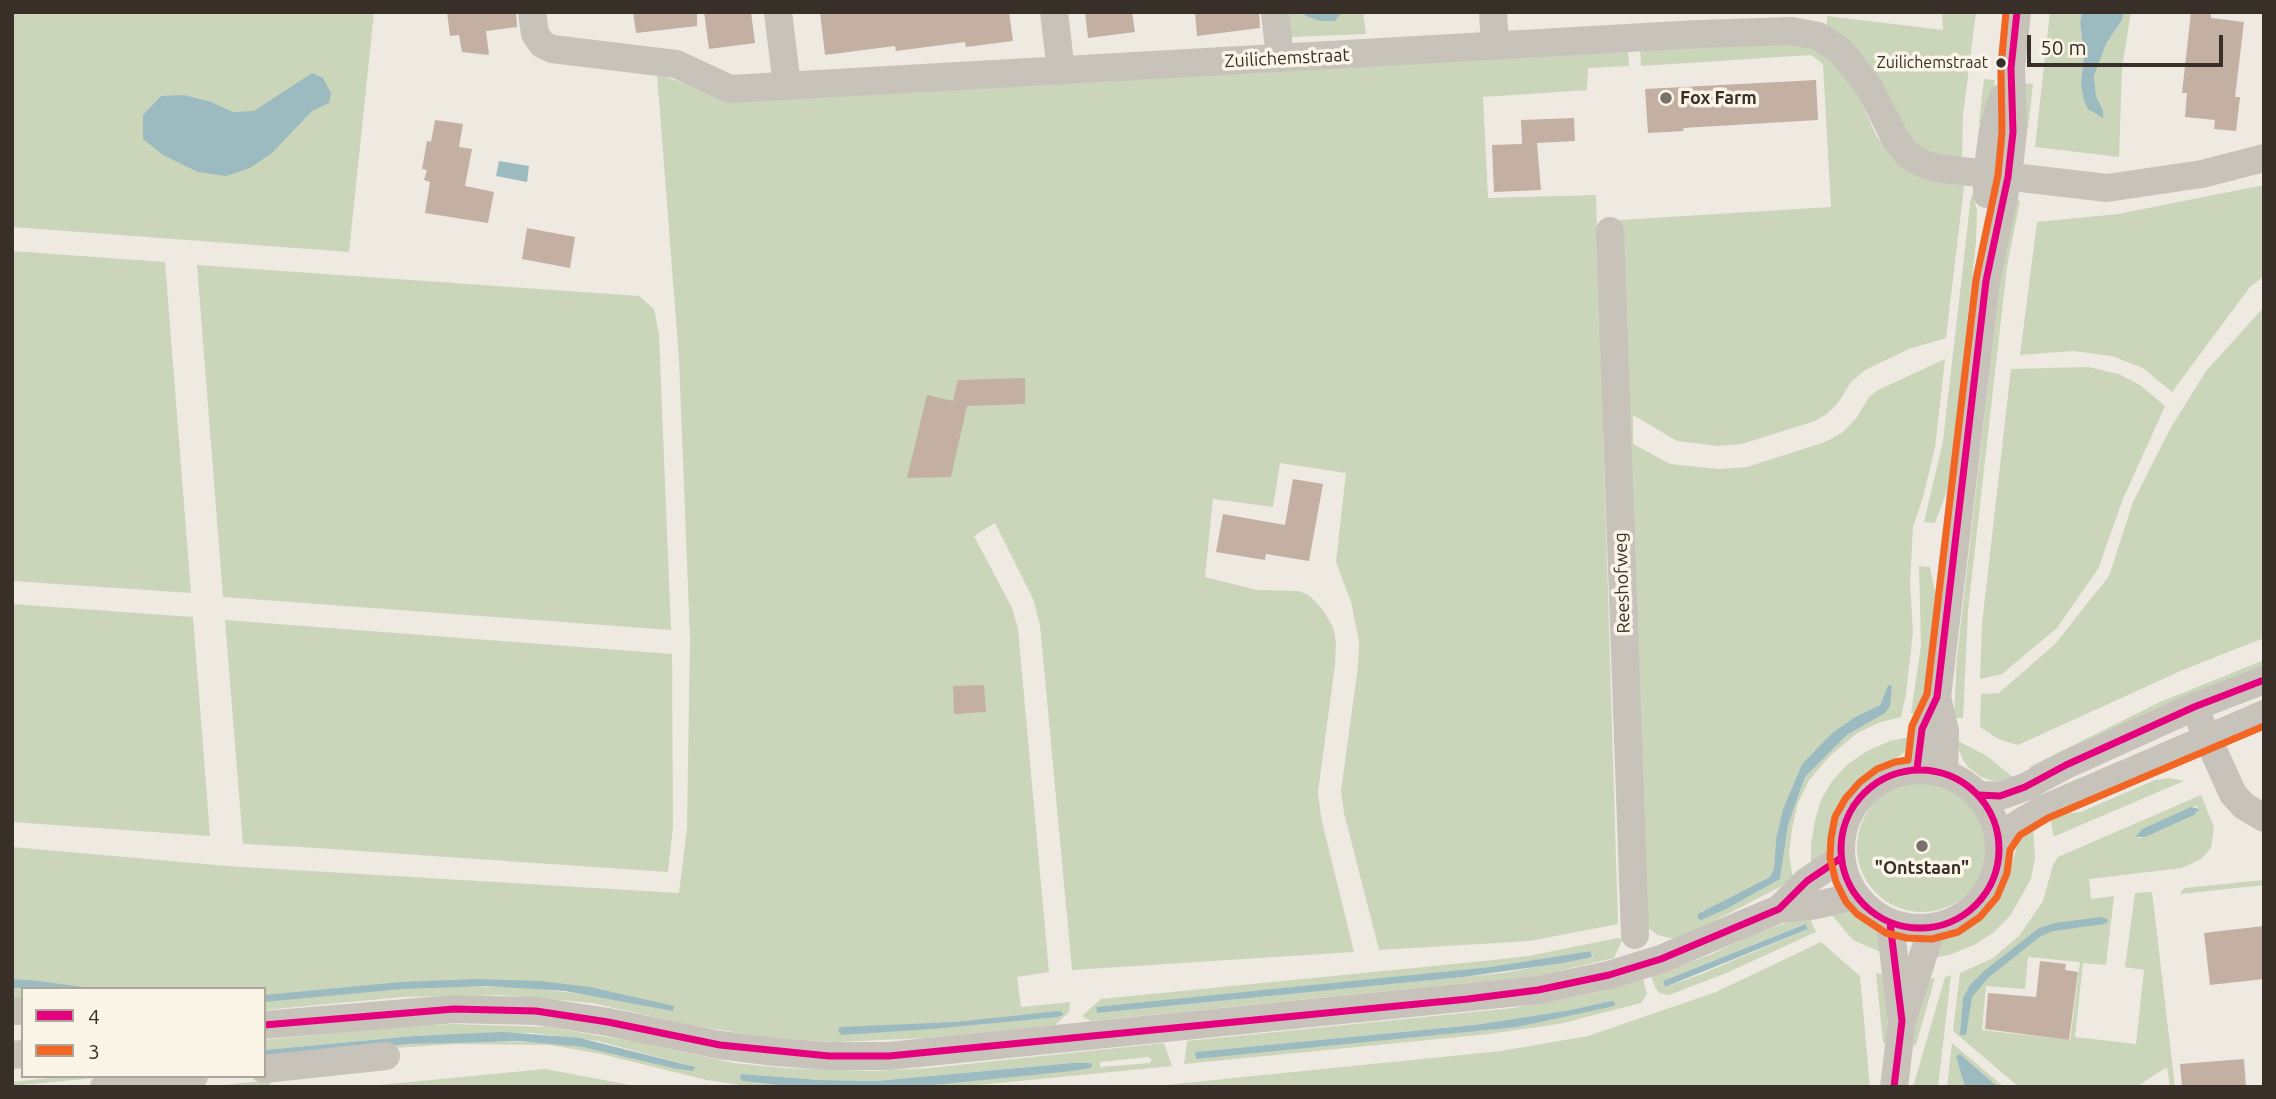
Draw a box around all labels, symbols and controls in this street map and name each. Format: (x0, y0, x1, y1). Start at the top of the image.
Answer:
scale bar (2031, 21, 2227, 65)
text: 50 m (2040, 35, 2087, 59)
street label: Zuilichemstraat (1224, 44, 1350, 72)
place label: Zuilichemstraat (1877, 53, 1988, 73)
marker: Zuilichemstraat (1994, 56, 2008, 70)
place label: Fox Farm (1680, 87, 1757, 109)
marker: Fox Farm (1658, 90, 1674, 106)
street label: Reeshofweg (1609, 532, 1635, 634)
marker: "Ontstaan" (1914, 838, 1930, 854)
place label: "Ontstaan" (1875, 857, 1969, 879)
legend (21, 987, 266, 1078)
text: 4 (88, 1004, 100, 1028)
text: 3 (88, 1039, 100, 1063)

